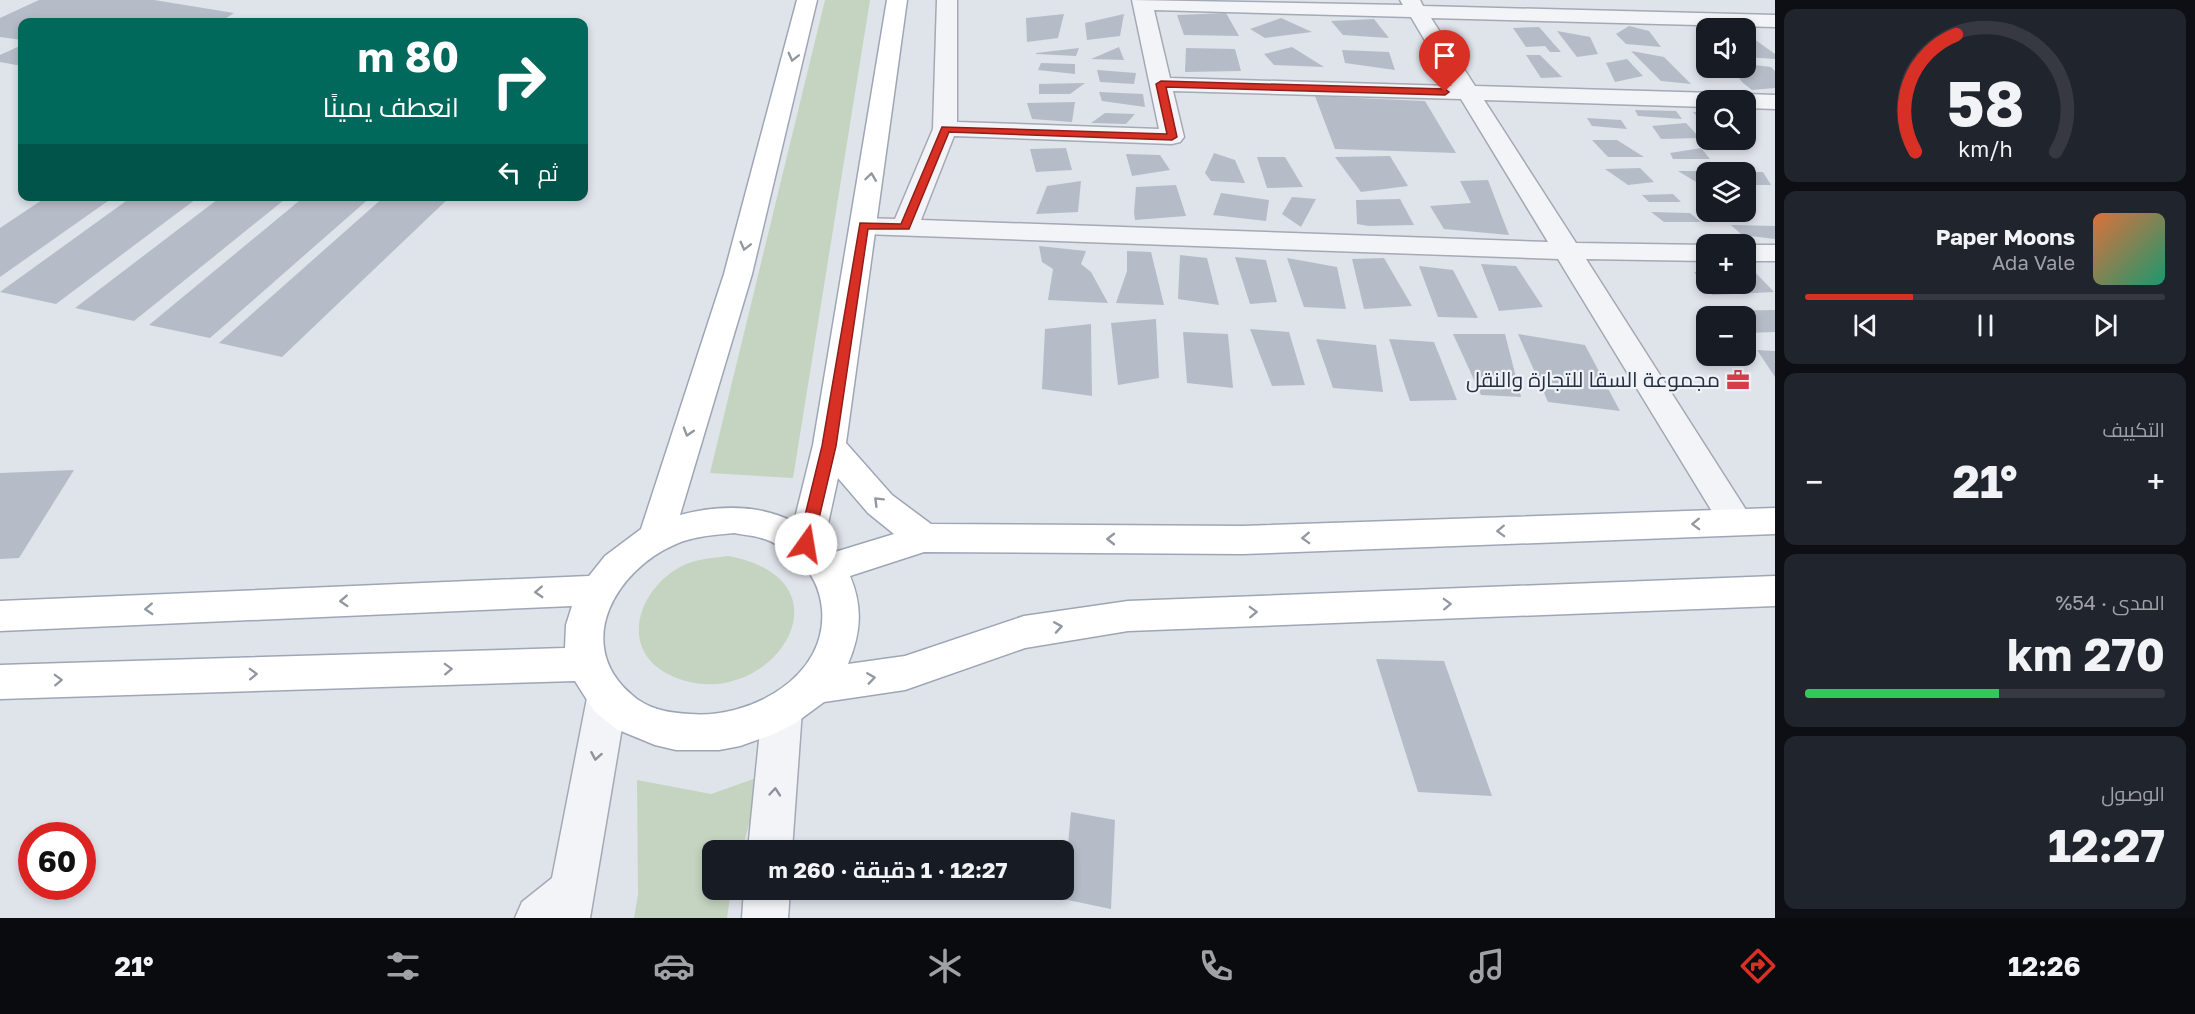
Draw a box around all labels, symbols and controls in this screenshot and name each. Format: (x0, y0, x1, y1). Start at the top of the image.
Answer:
map controls (1696, 18, 1756, 366)
button: sound (1696, 18, 1756, 78)
pin (1419, 30, 1470, 92)
text: 80 m (358, 31, 459, 81)
icon: arrive (1428, 39, 1461, 72)
icon: right (480, 42, 558, 120)
one-way arrow (787, 52, 800, 62)
text: 58 (1946, 66, 2024, 141)
button: search (1696, 90, 1756, 150)
text: انعطف يمينًا (323, 91, 459, 123)
text: km/h (1958, 137, 2012, 163)
icon: left (493, 156, 526, 189)
text: ثم (538, 159, 558, 186)
button: layers (1696, 162, 1756, 222)
one-way arrow (864, 172, 876, 181)
text: Paper Moons (1936, 223, 2075, 250)
button: + (1696, 234, 1756, 294)
one-way arrow (740, 240, 752, 251)
text: Ada Vale (1992, 250, 2075, 274)
button: − (1696, 306, 1756, 366)
icon: previous (1849, 309, 1882, 342)
icon: pause (1969, 309, 2002, 342)
icon: next (2089, 309, 2122, 342)
place label: مجموعة السقا للتجارة والنقل (1466, 366, 1720, 393)
office icon: مجموعة السقا للتجارة والنقل (1725, 367, 1751, 393)
text: التكييف (2102, 417, 2165, 441)
one-way arrow (683, 426, 696, 437)
text: 21° (1952, 454, 2018, 508)
text: − (1805, 462, 1823, 501)
text: + (2147, 462, 2165, 501)
one-way arrow (875, 497, 885, 508)
position arrow (774, 512, 838, 576)
one-way arrow (1691, 517, 1700, 530)
one-way arrow (1496, 524, 1505, 537)
one-way arrow (1301, 532, 1310, 544)
one-way arrow (1106, 533, 1115, 545)
one-way arrow (534, 586, 543, 599)
text: المدى · 54% (2055, 590, 2165, 614)
one-way arrow (339, 594, 348, 607)
one-way arrow (1443, 598, 1452, 611)
one-way arrow (145, 603, 154, 616)
one-way arrow (1248, 606, 1257, 618)
one-way arrow (1053, 621, 1063, 634)
text: 270 km (2007, 627, 2165, 681)
one-way arrow (444, 662, 453, 675)
one-way arrow (249, 668, 258, 681)
one-way arrow (866, 672, 876, 684)
one-way arrow (54, 674, 63, 687)
one-way arrow (591, 751, 603, 760)
text: الوصول (2101, 781, 2165, 805)
one-way arrow (769, 788, 782, 797)
text: 12:27 (2048, 818, 2165, 872)
speed limit sign: 60 (18, 822, 96, 900)
text: 12:27 · 1 دقيقة · 260 m (769, 856, 1007, 883)
icon: filters (382, 945, 424, 987)
icon: car (653, 945, 695, 987)
icon: climate (924, 945, 966, 987)
icon: phone (1195, 945, 1237, 987)
icon: music (1466, 945, 1508, 987)
icon: directions (1737, 945, 1779, 987)
text: 21° (114, 950, 154, 982)
text: 12:26 (2008, 950, 2081, 982)

